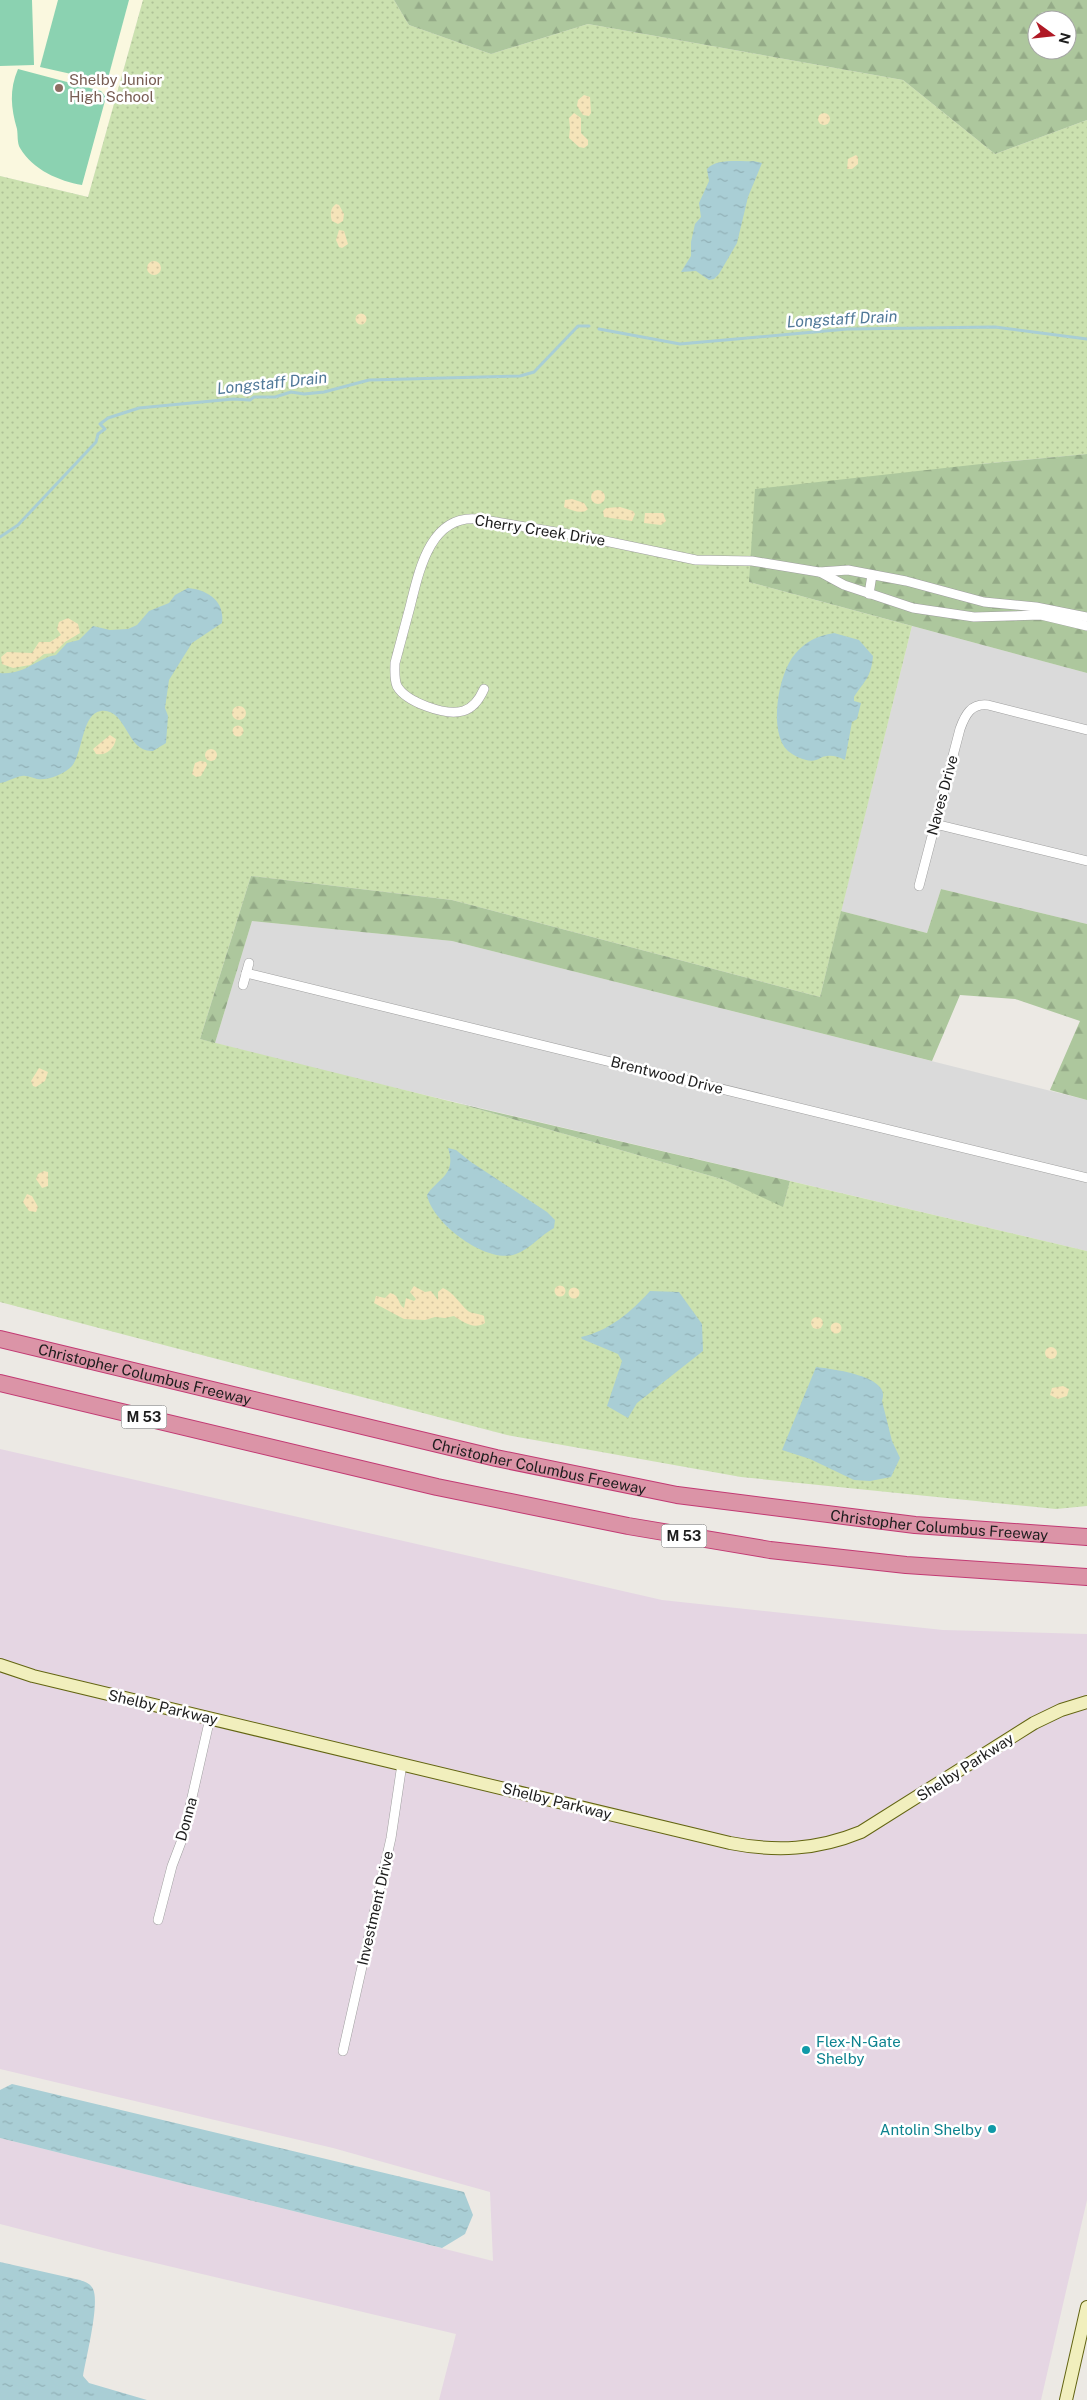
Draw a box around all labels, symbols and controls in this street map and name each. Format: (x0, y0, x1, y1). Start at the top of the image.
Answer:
north arrow (1027, 10, 1077, 60)
text: N (1055, 31, 1074, 46)
place label: Shelby Junior High School (69, 71, 163, 105)
marker: Shelby Junior High School (53, 82, 65, 94)
water label: Longstaff Drain (786, 307, 898, 331)
water label: Longstaff Drain (216, 368, 328, 398)
street label: Cherry Creek Drive (473, 511, 607, 549)
street label: Naves Drive (923, 753, 961, 837)
street label: Brentwood Drive (609, 1053, 725, 1097)
street label: Christopher Columbus Freeway (37, 1340, 253, 1408)
road number: M 53 (122, 1405, 166, 1428)
street label: Christopher Columbus Freeway (430, 1434, 648, 1497)
street label: Christopher Columbus Freeway (830, 1506, 1049, 1543)
road number: M 53 (662, 1524, 706, 1548)
street label: Shelby Parkway (107, 1686, 219, 1728)
street label: Shelby Parkway (913, 1729, 1017, 1805)
street label: Shelby Parkway (501, 1779, 613, 1823)
street label: Donna (172, 1795, 200, 1843)
street label: Investment Drive (354, 1849, 396, 1967)
place label: Flex-N-Gate Shelby (816, 2033, 901, 2067)
marker: Flex-N-Gate Shelby (800, 2044, 812, 2056)
place label: Antolin Shelby (880, 2121, 982, 2138)
marker: Antolin Shelby (986, 2123, 998, 2135)

